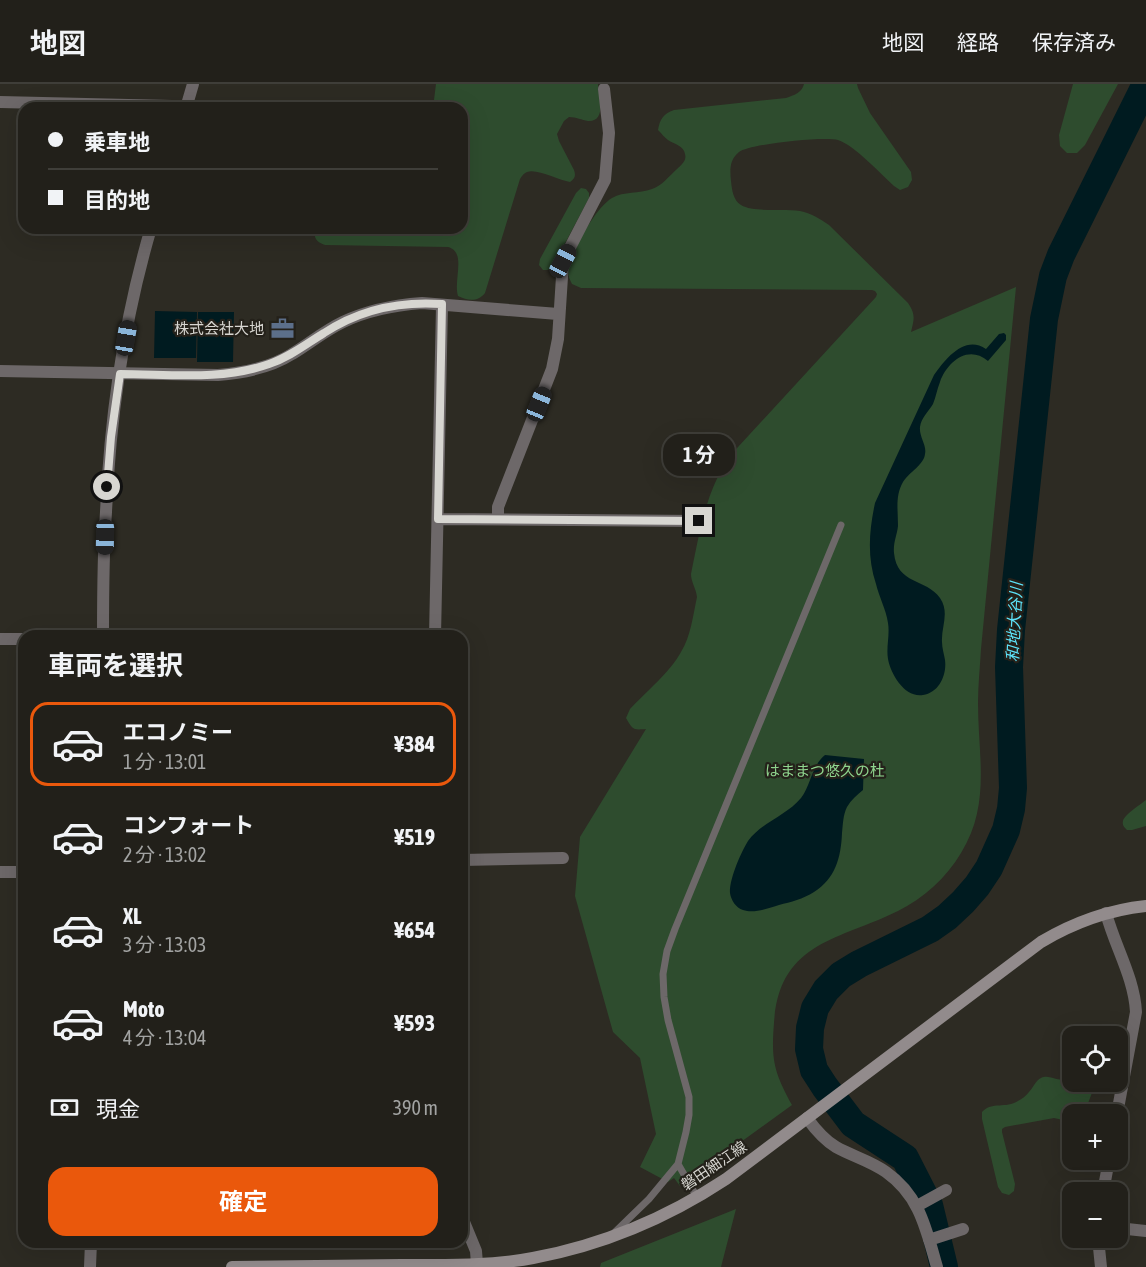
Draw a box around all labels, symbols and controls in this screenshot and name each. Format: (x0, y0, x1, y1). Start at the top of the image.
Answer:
text: 地図 (30, 27, 86, 59)
text: 地図 (882, 30, 924, 54)
text: 経路 (957, 30, 999, 54)
text: 保存済み (1032, 30, 1116, 54)
text: 乗車地 (84, 129, 150, 155)
text: 目的地 (84, 187, 150, 213)
car (547, 241, 579, 281)
office icon: 株式会社大地 (269, 316, 295, 342)
car (114, 319, 138, 357)
place label: 株式会社大地 (174, 320, 264, 337)
car (524, 384, 554, 424)
callout: 1 分 (663, 434, 735, 476)
text: 1 分 (683, 443, 715, 466)
route start (93, 473, 120, 500)
route end (685, 507, 712, 534)
car (96, 519, 114, 555)
water label: 和地大谷川 (1003, 580, 1025, 662)
text: 車両を選択 (48, 650, 183, 681)
icon: car (51, 717, 105, 771)
text: エコノミー (123, 719, 233, 745)
text: ¥384 (394, 731, 435, 757)
text: 1 分 · 13:01 (123, 750, 206, 773)
park label: はままつ悠久の杜 (765, 762, 885, 779)
icon: car (51, 810, 105, 864)
text: コンフォート (123, 812, 254, 838)
text: ¥519 (394, 824, 435, 850)
text: 2 分 · 13:02 (123, 843, 206, 866)
icon: car (51, 903, 105, 957)
text: XL (123, 903, 141, 929)
text: ¥654 (394, 917, 435, 943)
text: 3 分 · 13:03 (123, 933, 206, 956)
icon: car (51, 996, 105, 1050)
text: Moto (123, 996, 165, 1022)
text: ¥593 (394, 1010, 435, 1036)
text: 4 分 · 13:04 (123, 1026, 206, 1049)
map controls (1062, 1026, 1128, 1248)
button: locate (1062, 1026, 1128, 1092)
icon: cash (48, 1091, 81, 1124)
text: 現金 (96, 1096, 140, 1122)
text: 390 m (393, 1096, 438, 1119)
button: + (1062, 1104, 1128, 1170)
street label: 磐田細江線 (678, 1138, 750, 1194)
button: 確定 (48, 1167, 438, 1236)
button: − (1062, 1182, 1128, 1248)

